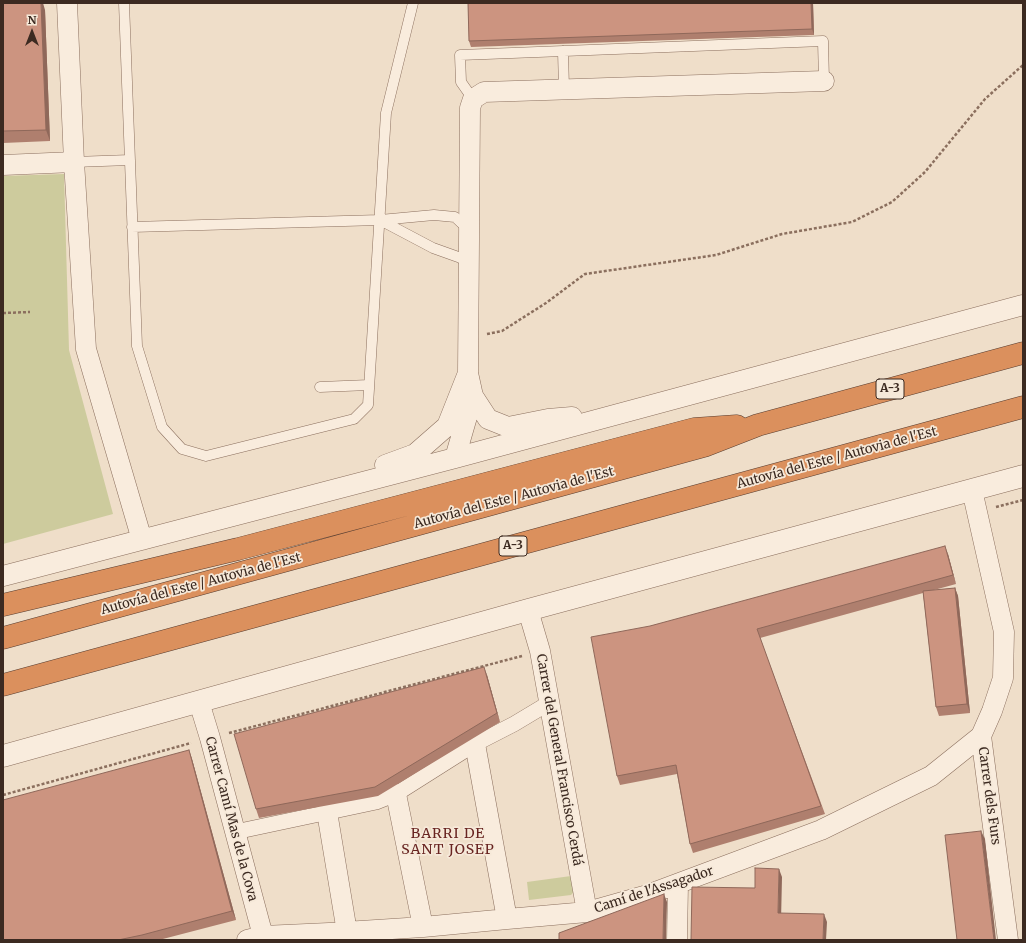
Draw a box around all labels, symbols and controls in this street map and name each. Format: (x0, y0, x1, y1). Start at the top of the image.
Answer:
north arrow (12, 12, 52, 52)
text: N (28, 13, 36, 27)
road number: A-3 (876, 379, 904, 399)
street label: Autovía del Este / Autovia de l'Est (735, 424, 939, 492)
street label: Autovía del Este / Autovia de l'Est (412, 464, 616, 532)
road number: A-3 (499, 536, 527, 556)
street label: Autovía del Este / Autovia de l'Est (99, 550, 303, 618)
street label: Carrer del General Francisco Cerdá (533, 653, 585, 867)
street label: Carrer Camí Mas de la Cova (201, 735, 261, 903)
street label: Carrer dels Furs (974, 746, 1004, 846)
district label: BARRI DE SANT JOSEP (401, 826, 495, 858)
street label: Camí de l'Assagador (592, 863, 716, 917)

